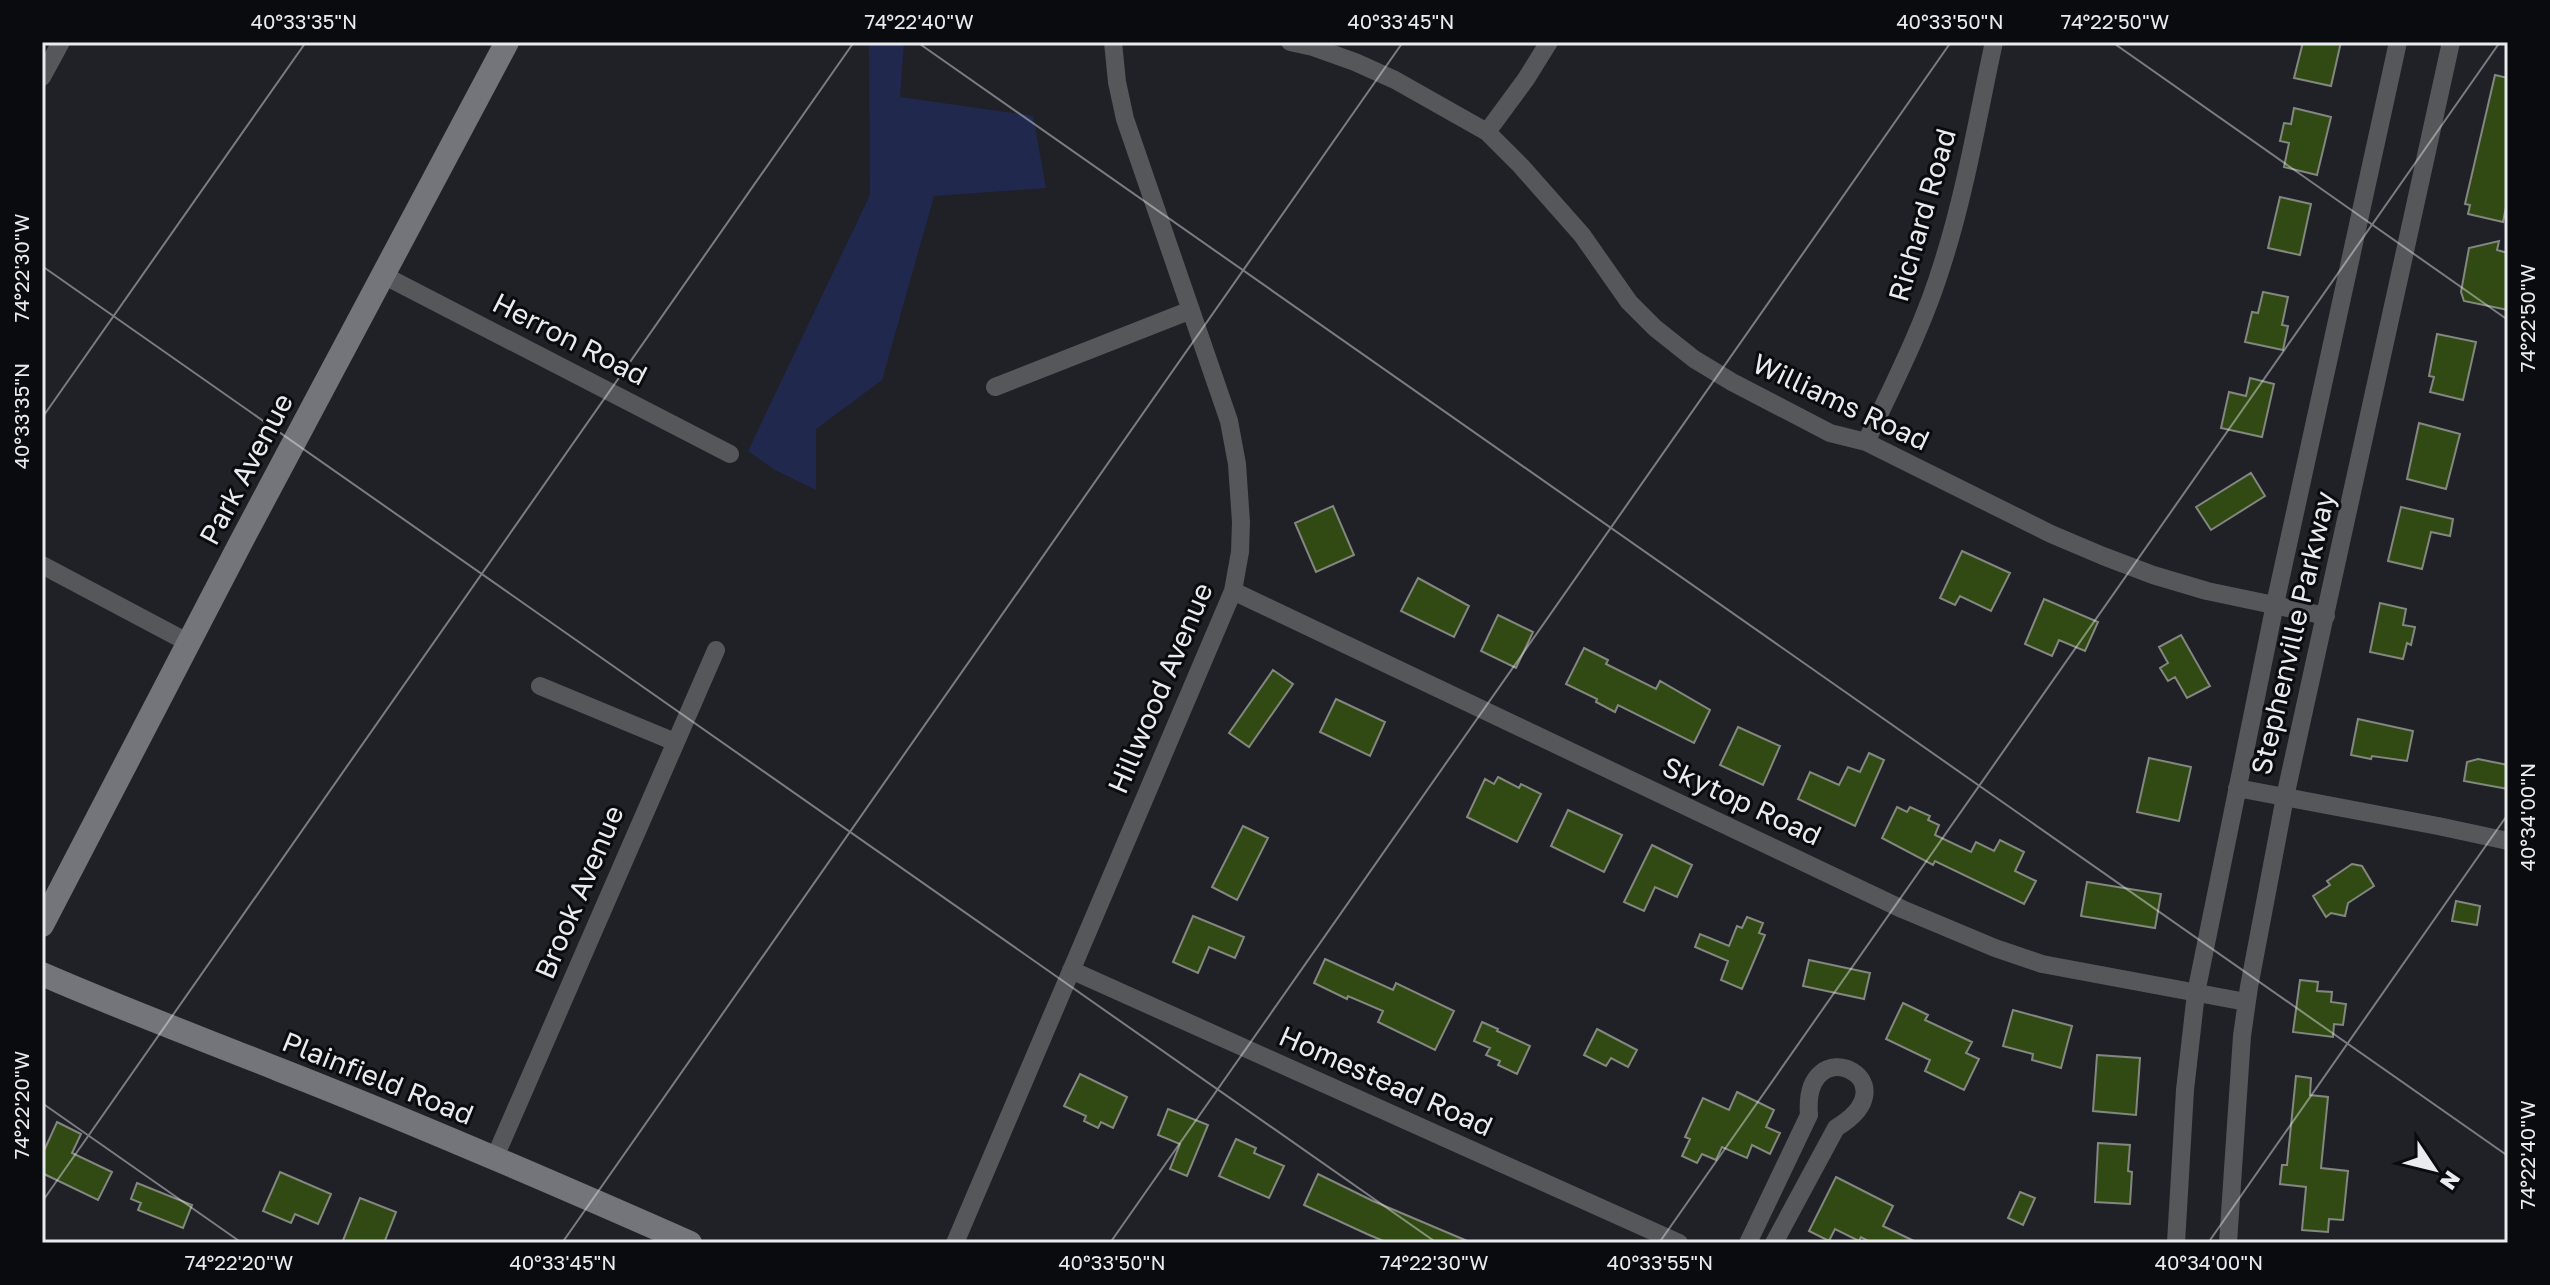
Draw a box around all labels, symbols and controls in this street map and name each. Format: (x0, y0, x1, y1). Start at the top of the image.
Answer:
text: 40°33'35"N (251, 9, 357, 33)
text: 74°22'40"W (864, 9, 974, 33)
text: 40°33'45"N (1348, 9, 1455, 33)
text: 40°33'50"N (1896, 9, 2004, 33)
text: 74°22'50"W (2061, 9, 2169, 33)
street label: Richard Road (1881, 125, 1962, 305)
text: 74°22'30"W (9, 214, 33, 322)
text: 74°22'50"W (2515, 264, 2539, 372)
street label: Herron Road (488, 286, 653, 392)
street label: Williams Road (1748, 346, 1935, 457)
text: 40°33'35"N (9, 363, 33, 469)
street label: Park Avenue (192, 388, 299, 550)
street label: Stephenville Parkway (2244, 488, 2341, 778)
street label: Hillwood Avenue (1100, 578, 1219, 798)
street label: Skytop Road (1658, 749, 1827, 852)
text: 40°34'00"N (2515, 763, 2539, 871)
street label: Brook Avenue (527, 800, 630, 983)
street label: Homestead Road (1274, 1019, 1498, 1142)
street label: Plainfield Road (278, 1024, 479, 1131)
text: 74°22'20"W (9, 1051, 33, 1159)
text: 74°22'40"W (2515, 1100, 2539, 1210)
north arrow (2394, 1129, 2474, 1209)
text: N (2435, 1166, 2467, 1195)
text: 74°22'20"W (185, 1250, 293, 1274)
text: 40°33'45"N (510, 1250, 617, 1274)
text: 40°33'50"N (1058, 1250, 1166, 1274)
text: 74°22'30"W (1380, 1250, 1488, 1274)
text: 40°33'55"N (1607, 1250, 1713, 1274)
text: 40°34'00"N (2155, 1250, 2263, 1274)

